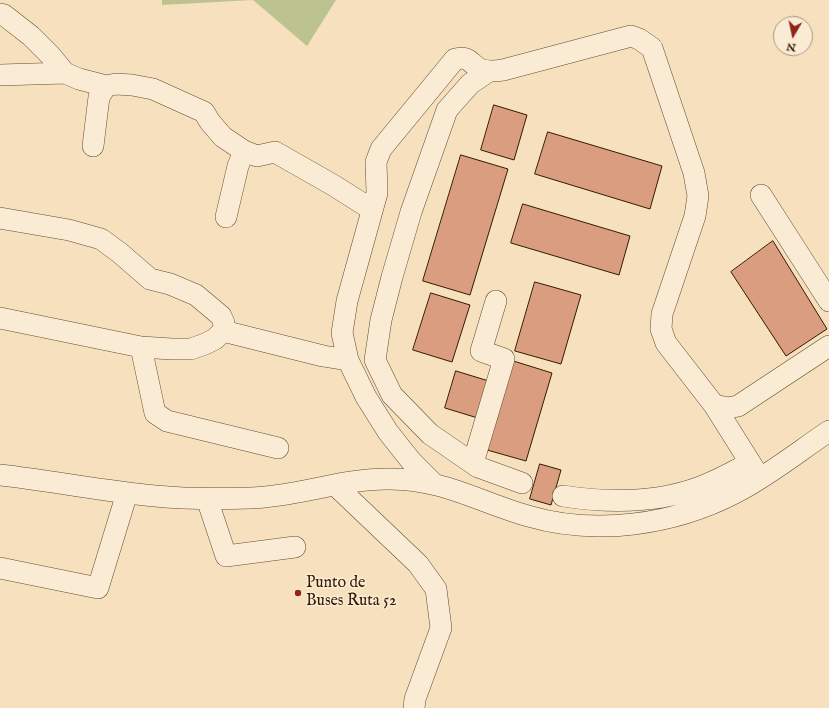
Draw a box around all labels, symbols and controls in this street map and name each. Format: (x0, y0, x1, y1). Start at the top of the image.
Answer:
north arrow (773, 16, 813, 56)
text: N (785, 39, 797, 55)
place label: Punto de Buses Ruta 52 (306, 574, 397, 612)
marker: Punto de Buses Ruta 52 (293, 588, 303, 598)

